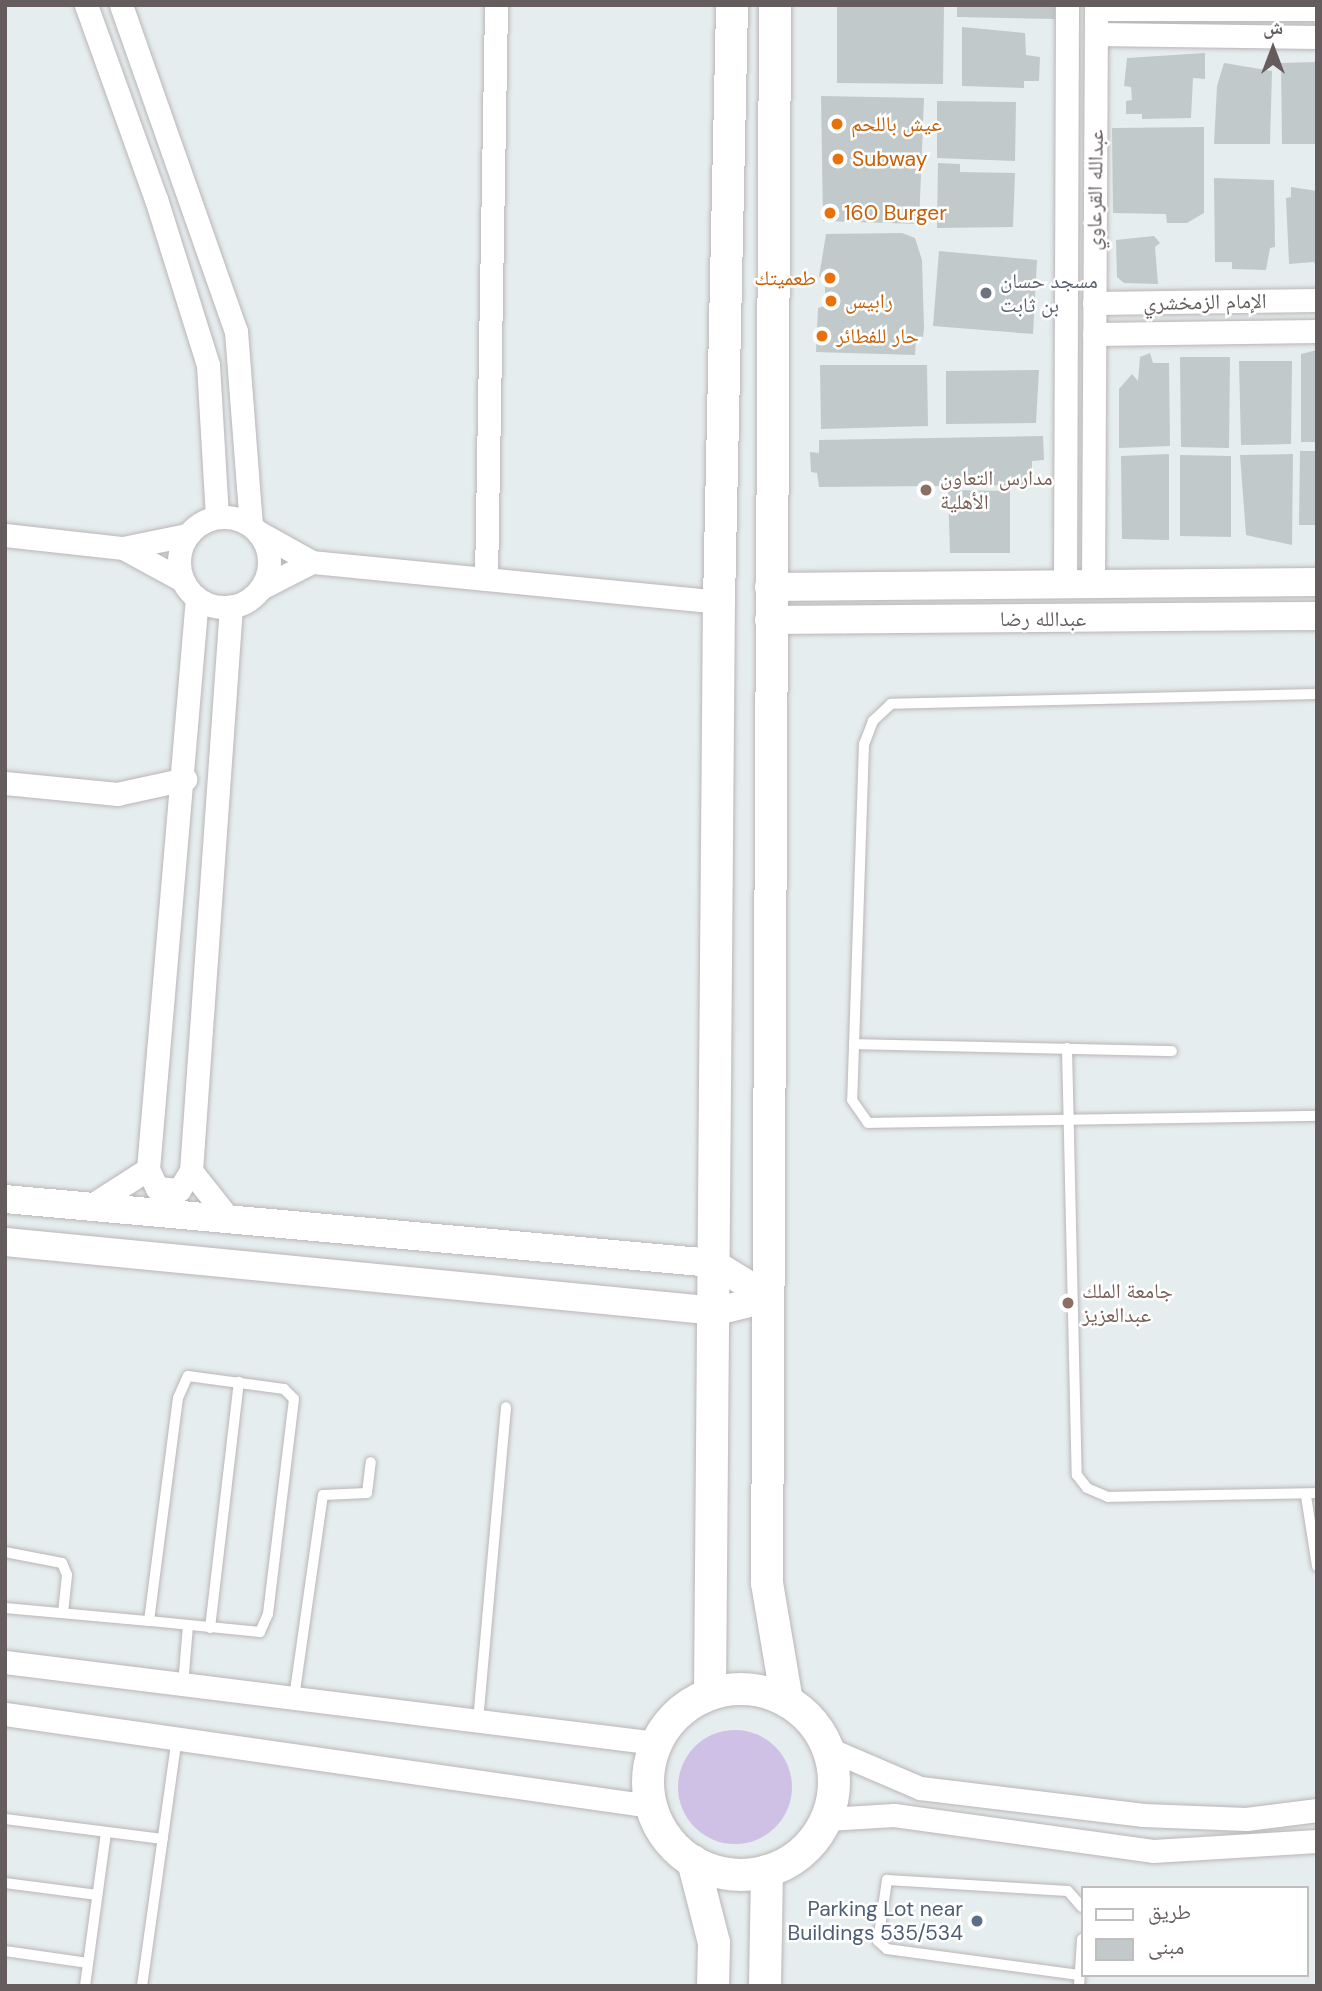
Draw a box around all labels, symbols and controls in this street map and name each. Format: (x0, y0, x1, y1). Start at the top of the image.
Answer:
north arrow (1238, 14, 1308, 84)
text: ش (1263, 15, 1283, 40)
place label: عيش باللحم (851, 111, 942, 137)
marker: عيش باللحم (829, 116, 845, 132)
street label: عبدالله القرعاوي (1081, 129, 1109, 251)
place label: Subway (852, 146, 927, 172)
marker: Subway (830, 151, 846, 167)
place label: 160 Burger (844, 200, 947, 226)
marker: 160 Burger (822, 205, 838, 221)
place label: طعميتك (754, 265, 816, 291)
place label: مسجد حسان بن ثابت (1000, 268, 1098, 318)
marker: طعميتك (822, 270, 838, 286)
marker: مسجد حسان بن ثابت (978, 285, 994, 301)
place label: رابيس (845, 288, 893, 314)
street label: الإمام الزمخشري (1143, 288, 1267, 316)
marker: رابيس (823, 293, 839, 309)
place label: حار للفطائر (836, 323, 919, 349)
marker: حار للفطائر (814, 328, 830, 344)
place label: مدارس التعاون الأهلية (940, 465, 1053, 515)
marker: مدارس التعاون الأهلية (918, 482, 934, 498)
street label: عبدالله رضا (1000, 606, 1086, 632)
place label: جامعة الملك عبدالعزيز (1082, 1278, 1173, 1328)
marker: جامعة الملك عبدالعزيز (1060, 1295, 1076, 1311)
legend (1080, 1886, 1308, 1977)
place label: Parking Lot near Buildings 535/534 (788, 1896, 963, 1946)
text: طريق (1148, 1898, 1191, 1926)
marker: Parking Lot near Buildings 535/534 (969, 1913, 985, 1929)
text: مبنى (1148, 1933, 1184, 1961)

